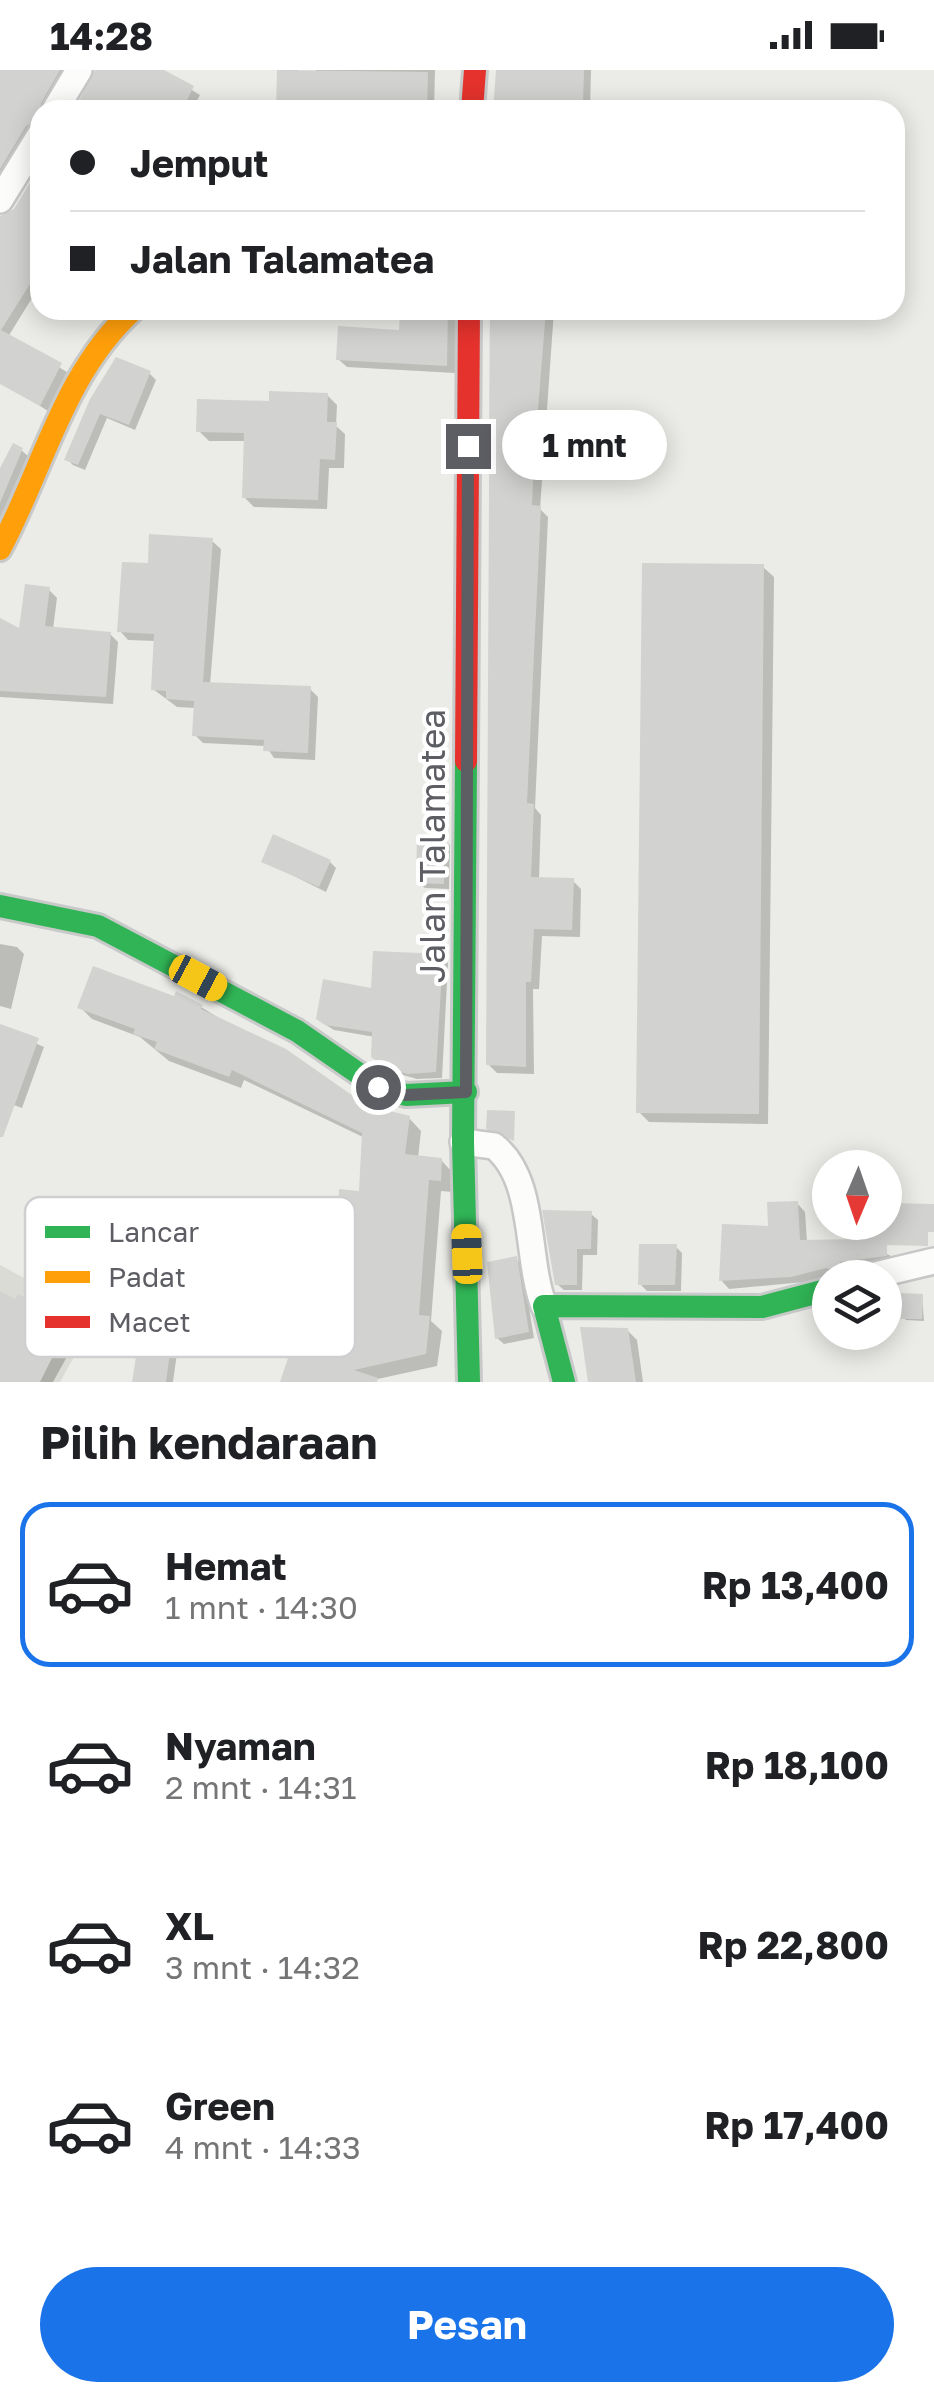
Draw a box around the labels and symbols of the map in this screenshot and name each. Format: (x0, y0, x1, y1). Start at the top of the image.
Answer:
callout: 1 mnt (503, 411, 668, 481)
route end (446, 424, 491, 469)
street label: Jalan Talamatea (411, 709, 453, 983)
car (164, 951, 232, 1005)
route start (356, 1065, 401, 1110)
north arrow (812, 1150, 902, 1240)
legend (25, 1197, 355, 1357)
text: Lancar (108, 1215, 199, 1248)
car (451, 1223, 483, 1285)
text: Padat (108, 1260, 186, 1293)
text: Macet (108, 1305, 191, 1338)

